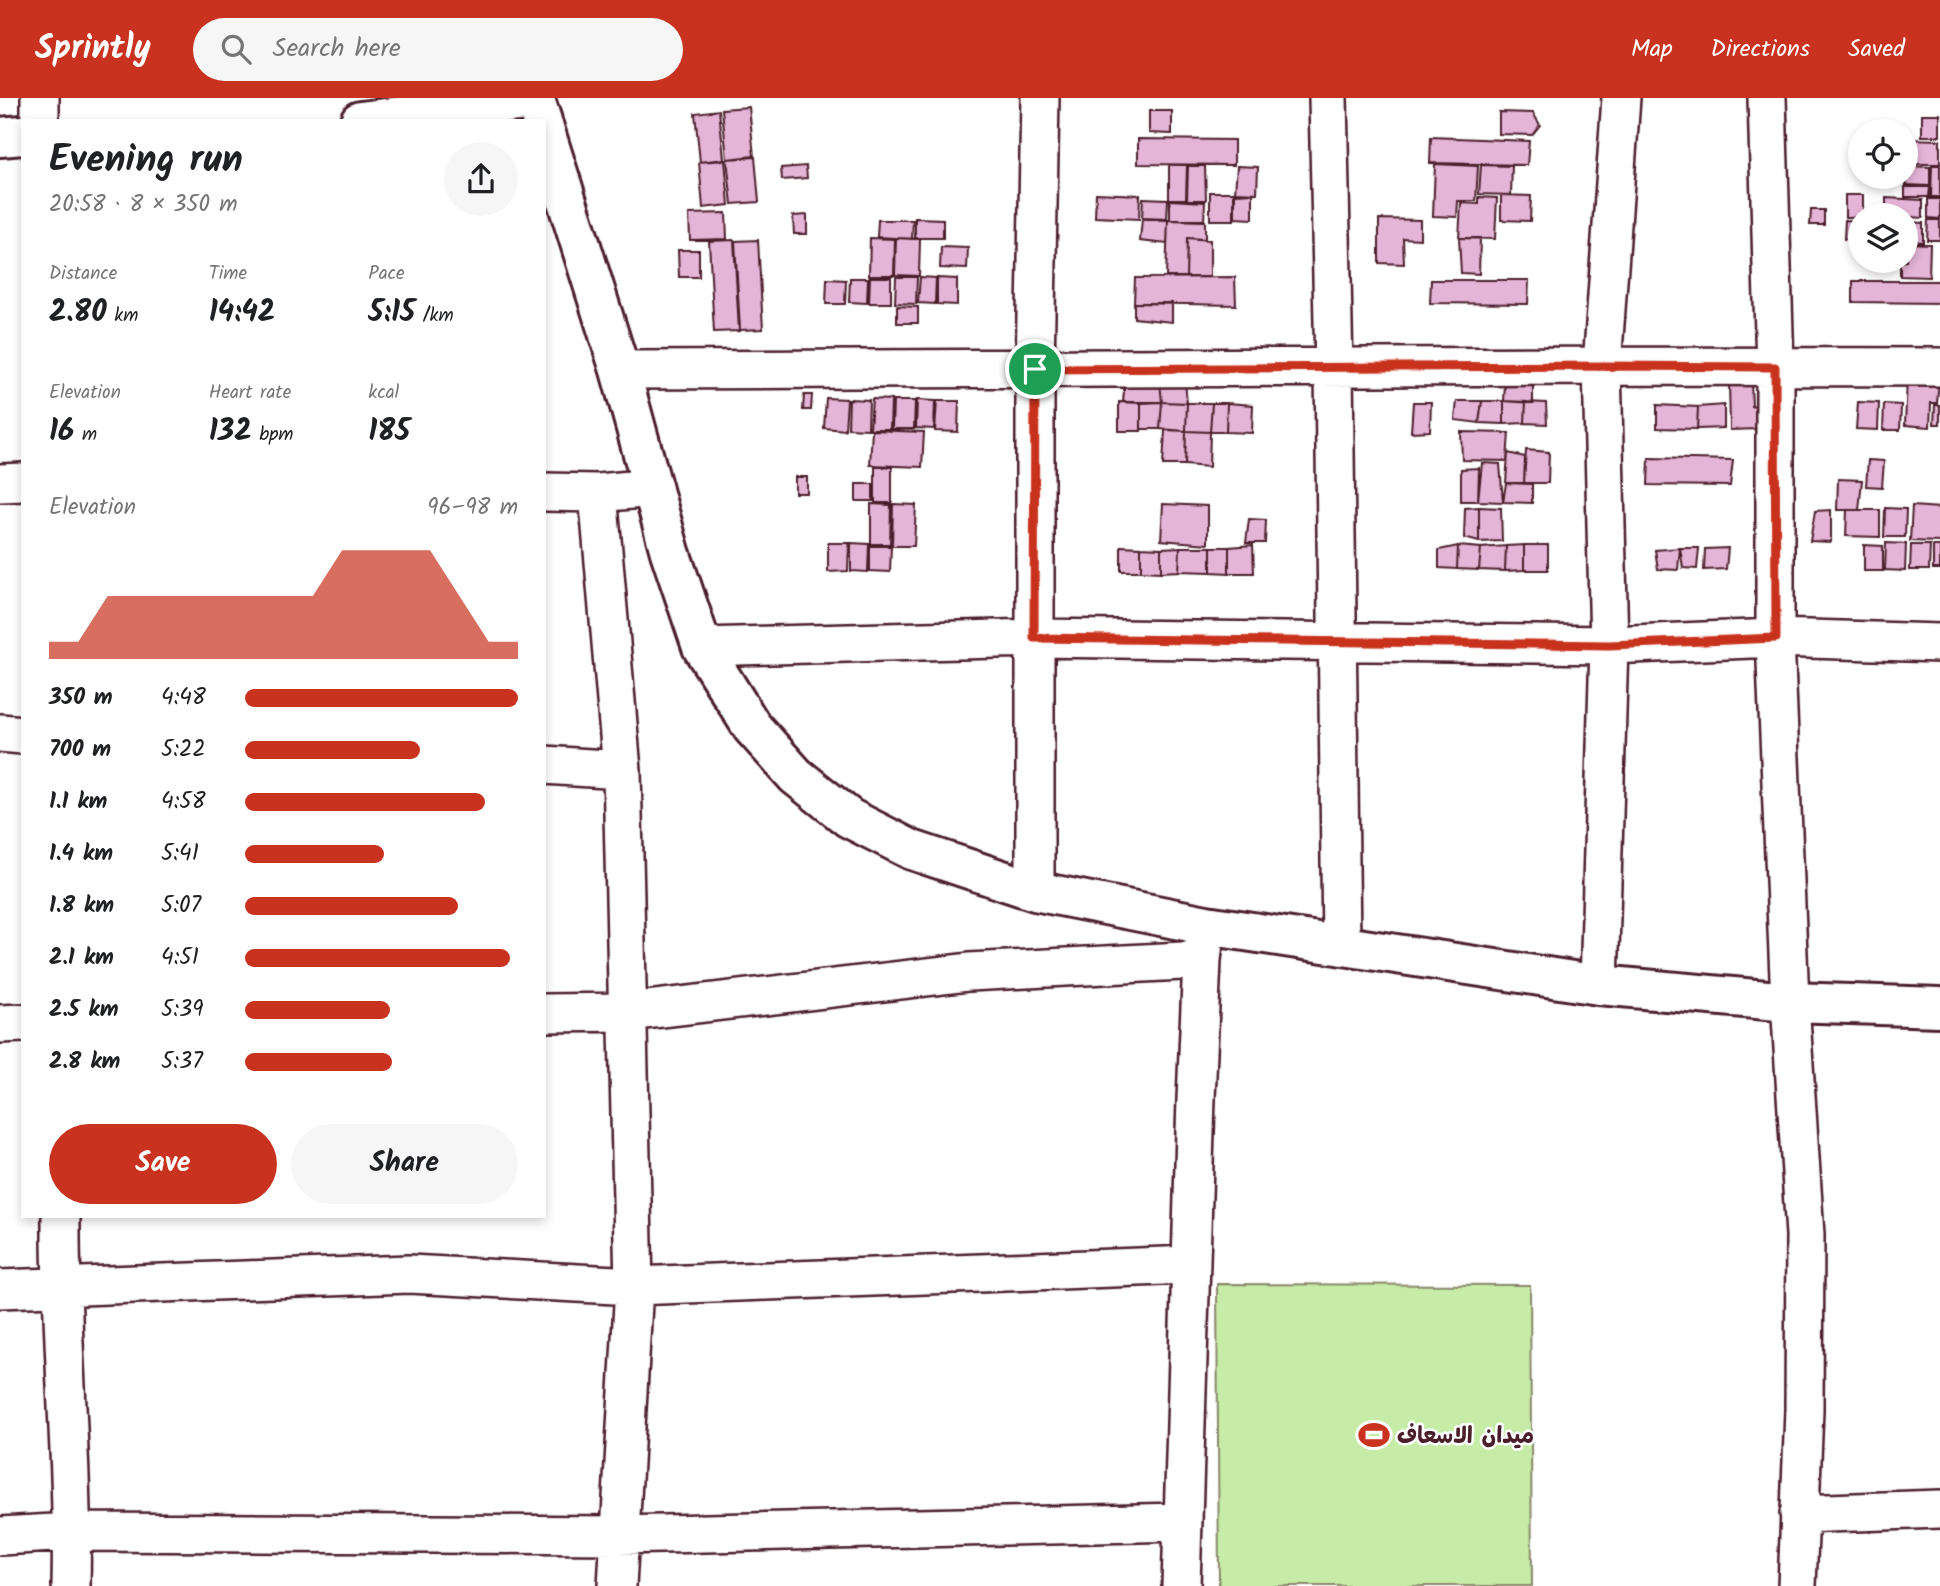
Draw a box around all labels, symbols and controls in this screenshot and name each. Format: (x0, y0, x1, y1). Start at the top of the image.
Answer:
search box (193, 18, 683, 81)
text: Sprintly (35, 23, 151, 76)
text: Search here (273, 28, 401, 70)
icon: search (217, 30, 255, 68)
text: Map (1631, 30, 1673, 69)
text: Directions (1711, 30, 1810, 69)
text: Saved (1848, 30, 1905, 69)
map controls (1848, 119, 1918, 273)
button: locate (1848, 119, 1918, 189)
text: Evening run (49, 131, 243, 191)
button: share (444, 142, 518, 216)
text: 20:58 · 8 × 350 m (49, 187, 238, 223)
button: layers (1848, 203, 1918, 273)
text: Distance (49, 259, 117, 289)
text: Time (209, 259, 247, 289)
text: Pace (368, 259, 405, 289)
text: 2.80 (49, 289, 107, 337)
text: 14:42 (209, 289, 275, 337)
text: 5:15 (368, 289, 415, 337)
text: km (107, 301, 138, 331)
text: /km (415, 301, 454, 331)
pin (1005, 339, 1065, 399)
icon: arrive (1016, 350, 1054, 388)
text: Elevation (49, 378, 121, 408)
text: Heart rate (209, 378, 291, 408)
text: kcal (368, 378, 399, 408)
text: 16 (49, 408, 74, 456)
text: 132 (209, 408, 252, 456)
text: 185 (368, 408, 410, 456)
text: m (74, 420, 97, 450)
text: bpm (252, 420, 293, 450)
text: Elevation (49, 490, 136, 526)
text: 96–98 m (427, 490, 518, 526)
text: 350 m (49, 680, 113, 716)
text: 4:48 (161, 680, 206, 716)
text: 700 m (49, 732, 111, 768)
text: 5:22 (161, 732, 206, 768)
text: 1.1 km (49, 784, 107, 820)
text: 4:58 (161, 784, 206, 820)
text: 1.4 km (49, 836, 113, 872)
text: 5:41 (161, 836, 199, 872)
text: 1.8 km (49, 888, 114, 924)
text: 5:07 (161, 888, 201, 924)
text: 2.1 km (49, 940, 114, 976)
text: 4:51 (161, 940, 199, 976)
text: 2.5 km (49, 992, 119, 1028)
text: 5:39 (161, 992, 203, 1028)
text: 2.8 km (49, 1044, 120, 1080)
text: 5:37 (161, 1044, 203, 1080)
button: Save (49, 1124, 277, 1204)
button: Share (291, 1124, 518, 1204)
sports icon: ميدان الاسعاف (1357, 1418, 1391, 1452)
place label: ميدان الاسعاف (1397, 1419, 1534, 1455)

